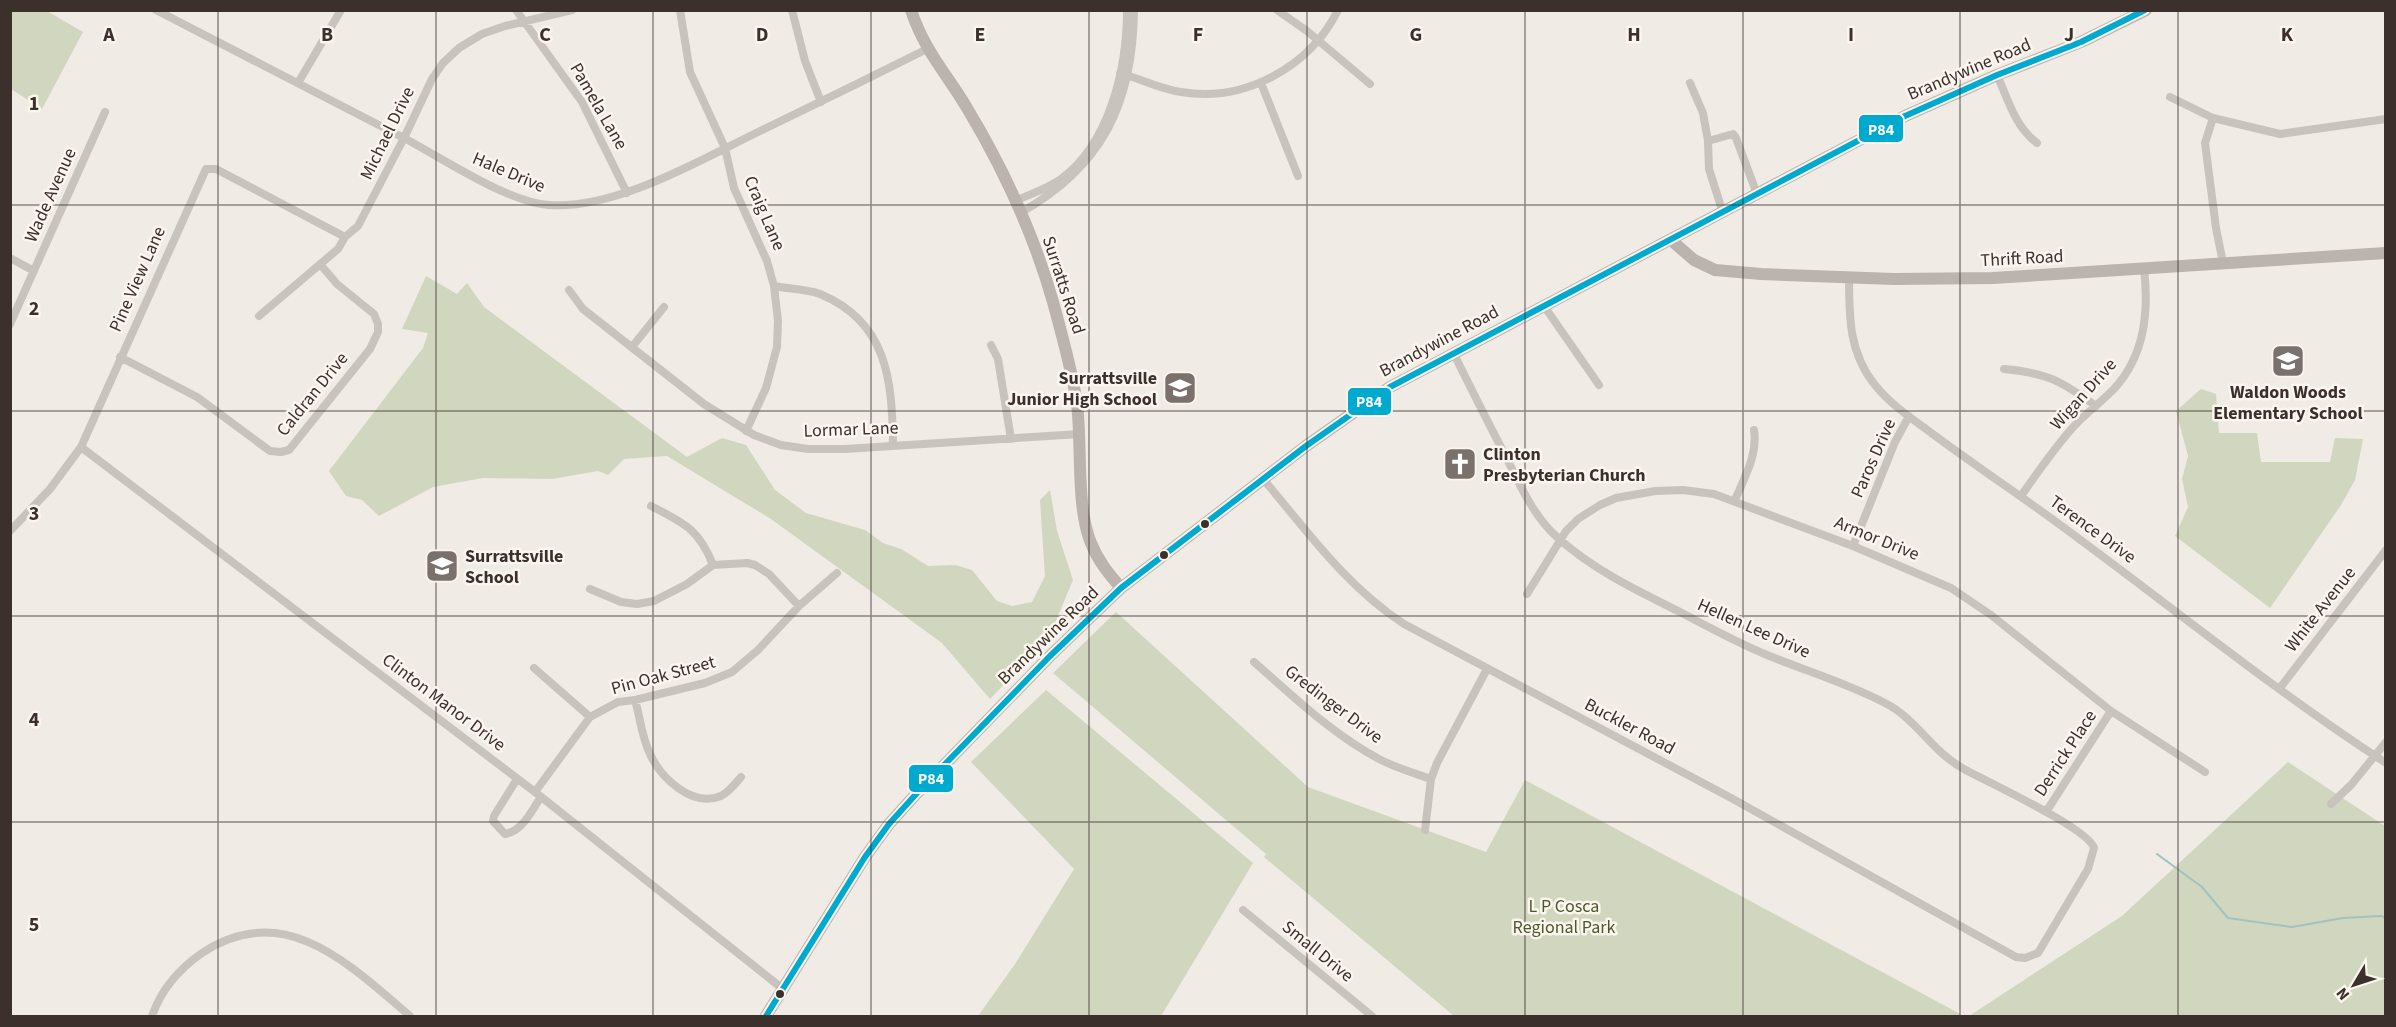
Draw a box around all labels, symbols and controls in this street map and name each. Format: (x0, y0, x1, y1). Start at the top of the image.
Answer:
text: A (102, 21, 115, 49)
text: B (321, 21, 333, 49)
text: C (539, 21, 551, 49)
text: D (756, 21, 768, 49)
text: E (975, 21, 985, 49)
text: F (1193, 21, 1203, 49)
text: G (1410, 21, 1422, 49)
text: H (1627, 21, 1641, 49)
text: I (1848, 21, 1854, 49)
text: J (2064, 21, 2074, 49)
text: K (2281, 21, 2294, 49)
street label: Brandywine Road (1904, 32, 2035, 107)
street label: Pamela Lane (564, 58, 633, 154)
street label: Michael Drive (354, 82, 421, 184)
text: 1 (29, 90, 39, 118)
line badge: P84 (1858, 114, 1904, 143)
text: P84 (1868, 119, 1895, 141)
street label: Wade Avenue (19, 144, 82, 246)
street label: Hale Drive (469, 146, 549, 199)
street label: Craig Lane (738, 172, 791, 254)
street label: Pine View Lane (103, 223, 172, 336)
street label: Surratts Road (1036, 233, 1091, 337)
street label: Thrift Road (1980, 244, 2064, 273)
text: 2 (29, 295, 39, 323)
street label: Brandywine Road (1375, 299, 1503, 383)
school or university icon: Waldon Woods Elementary School (2270, 343, 2306, 379)
street label: Caldran Drive (271, 347, 354, 442)
street label: Wigan Drive (2044, 353, 2122, 436)
place label: Surrattsville Junior High School (1007, 366, 1157, 412)
school or university icon: Surrattsville Junior High School (1162, 370, 1198, 406)
place label: Waldon Woods Elementary School (2213, 380, 2363, 426)
line badge: P84 (1347, 387, 1392, 416)
text: P84 (1356, 391, 1383, 413)
street label: Paros Drive (1845, 414, 1902, 502)
street label: Lormar Lane (803, 415, 899, 444)
place label: Clinton Presbyterian Church (1483, 442, 1646, 488)
church icon: Clinton Presbyterian Church (1442, 446, 1478, 482)
street label: Terence Drive (2044, 489, 2141, 569)
text: 3 (29, 500, 39, 528)
street label: Armor Drive (1831, 510, 1923, 567)
unlabelled marker (1199, 518, 1211, 530)
place label: Surrattsville School (465, 544, 563, 590)
school or university icon: Surrattsville School (424, 548, 460, 584)
unlabelled marker (1158, 549, 1170, 561)
street label: White Avenue (2279, 561, 2362, 657)
street label: Brandywine Road (992, 580, 1105, 690)
street label: Hellen Lee Drive (1693, 592, 1814, 665)
street label: Clinton Manor Drive (377, 648, 511, 757)
street label: Pin Oak Street (608, 650, 718, 701)
street label: Gredinger Drive (1279, 659, 1388, 750)
street label: Buckler Road (1580, 692, 1680, 761)
street label: Derrick Place (2028, 705, 2103, 801)
text: 4 (29, 706, 40, 734)
line badge: P84 (908, 764, 954, 793)
text: P84 (918, 768, 945, 790)
park label: L P Cosca Regional Park (1513, 894, 1615, 940)
text: 5 (29, 911, 39, 939)
street label: Small Drive (1277, 915, 1359, 988)
north arrow (2324, 955, 2384, 1015)
text: N (2331, 983, 2355, 1005)
unlabelled marker (774, 988, 786, 1000)

